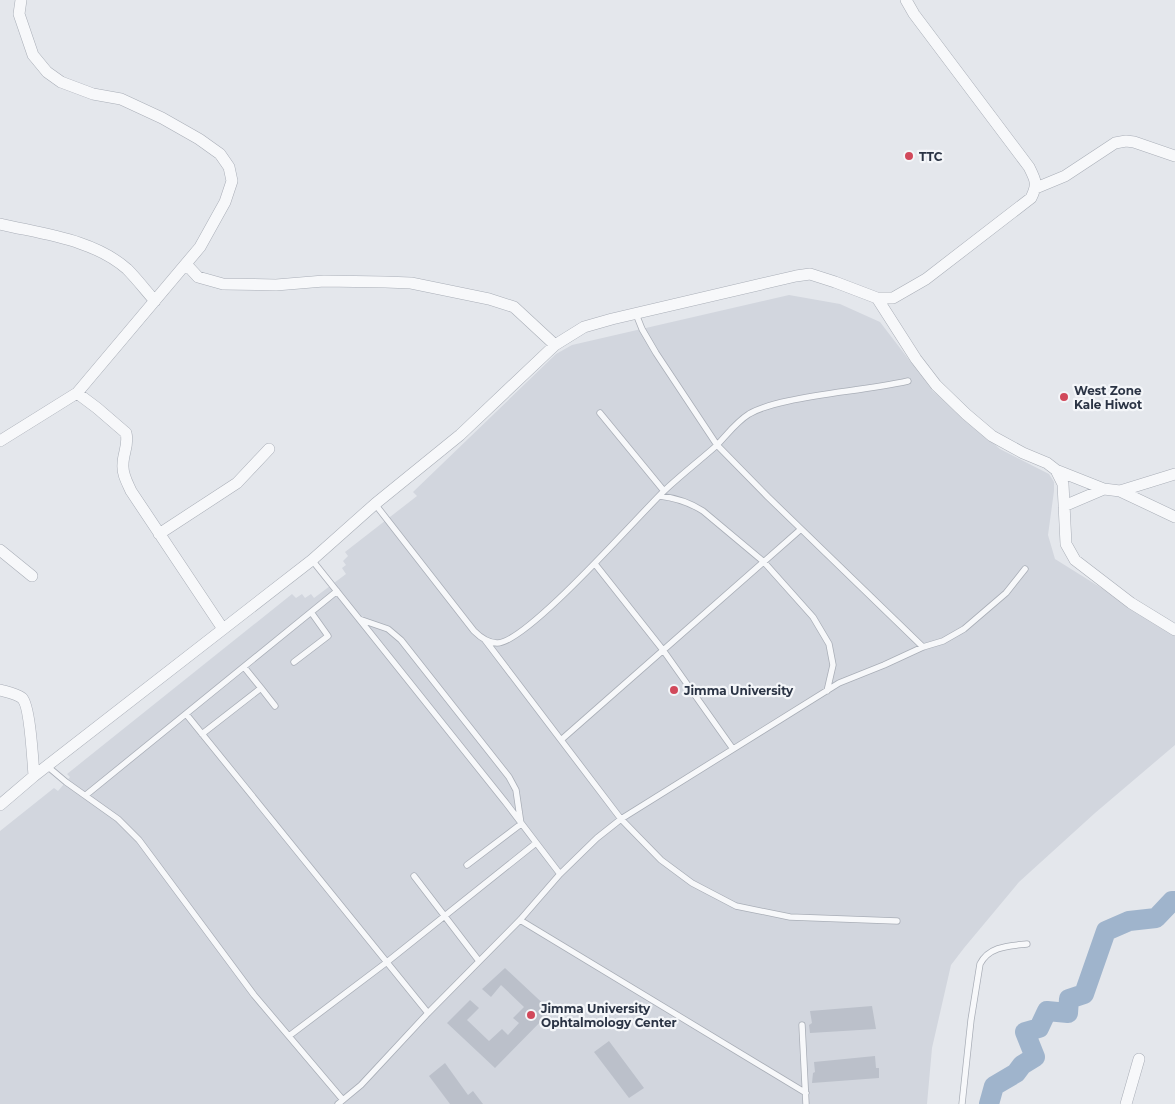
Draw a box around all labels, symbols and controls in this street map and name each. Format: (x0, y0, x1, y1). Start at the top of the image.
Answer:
place label: TTC (919, 149, 943, 164)
marker: TTC (903, 150, 915, 162)
place label: West Zone Kale Hiwot (1074, 383, 1143, 412)
marker: West Zone Kale Hiwot (1058, 391, 1070, 403)
place label: Jimma University (683, 683, 794, 698)
marker: Jimma University (668, 684, 680, 696)
place label: Jimma University Ophtalmology Center (540, 1001, 677, 1030)
marker: Jimma University Ophtalmology Center (525, 1009, 537, 1021)

